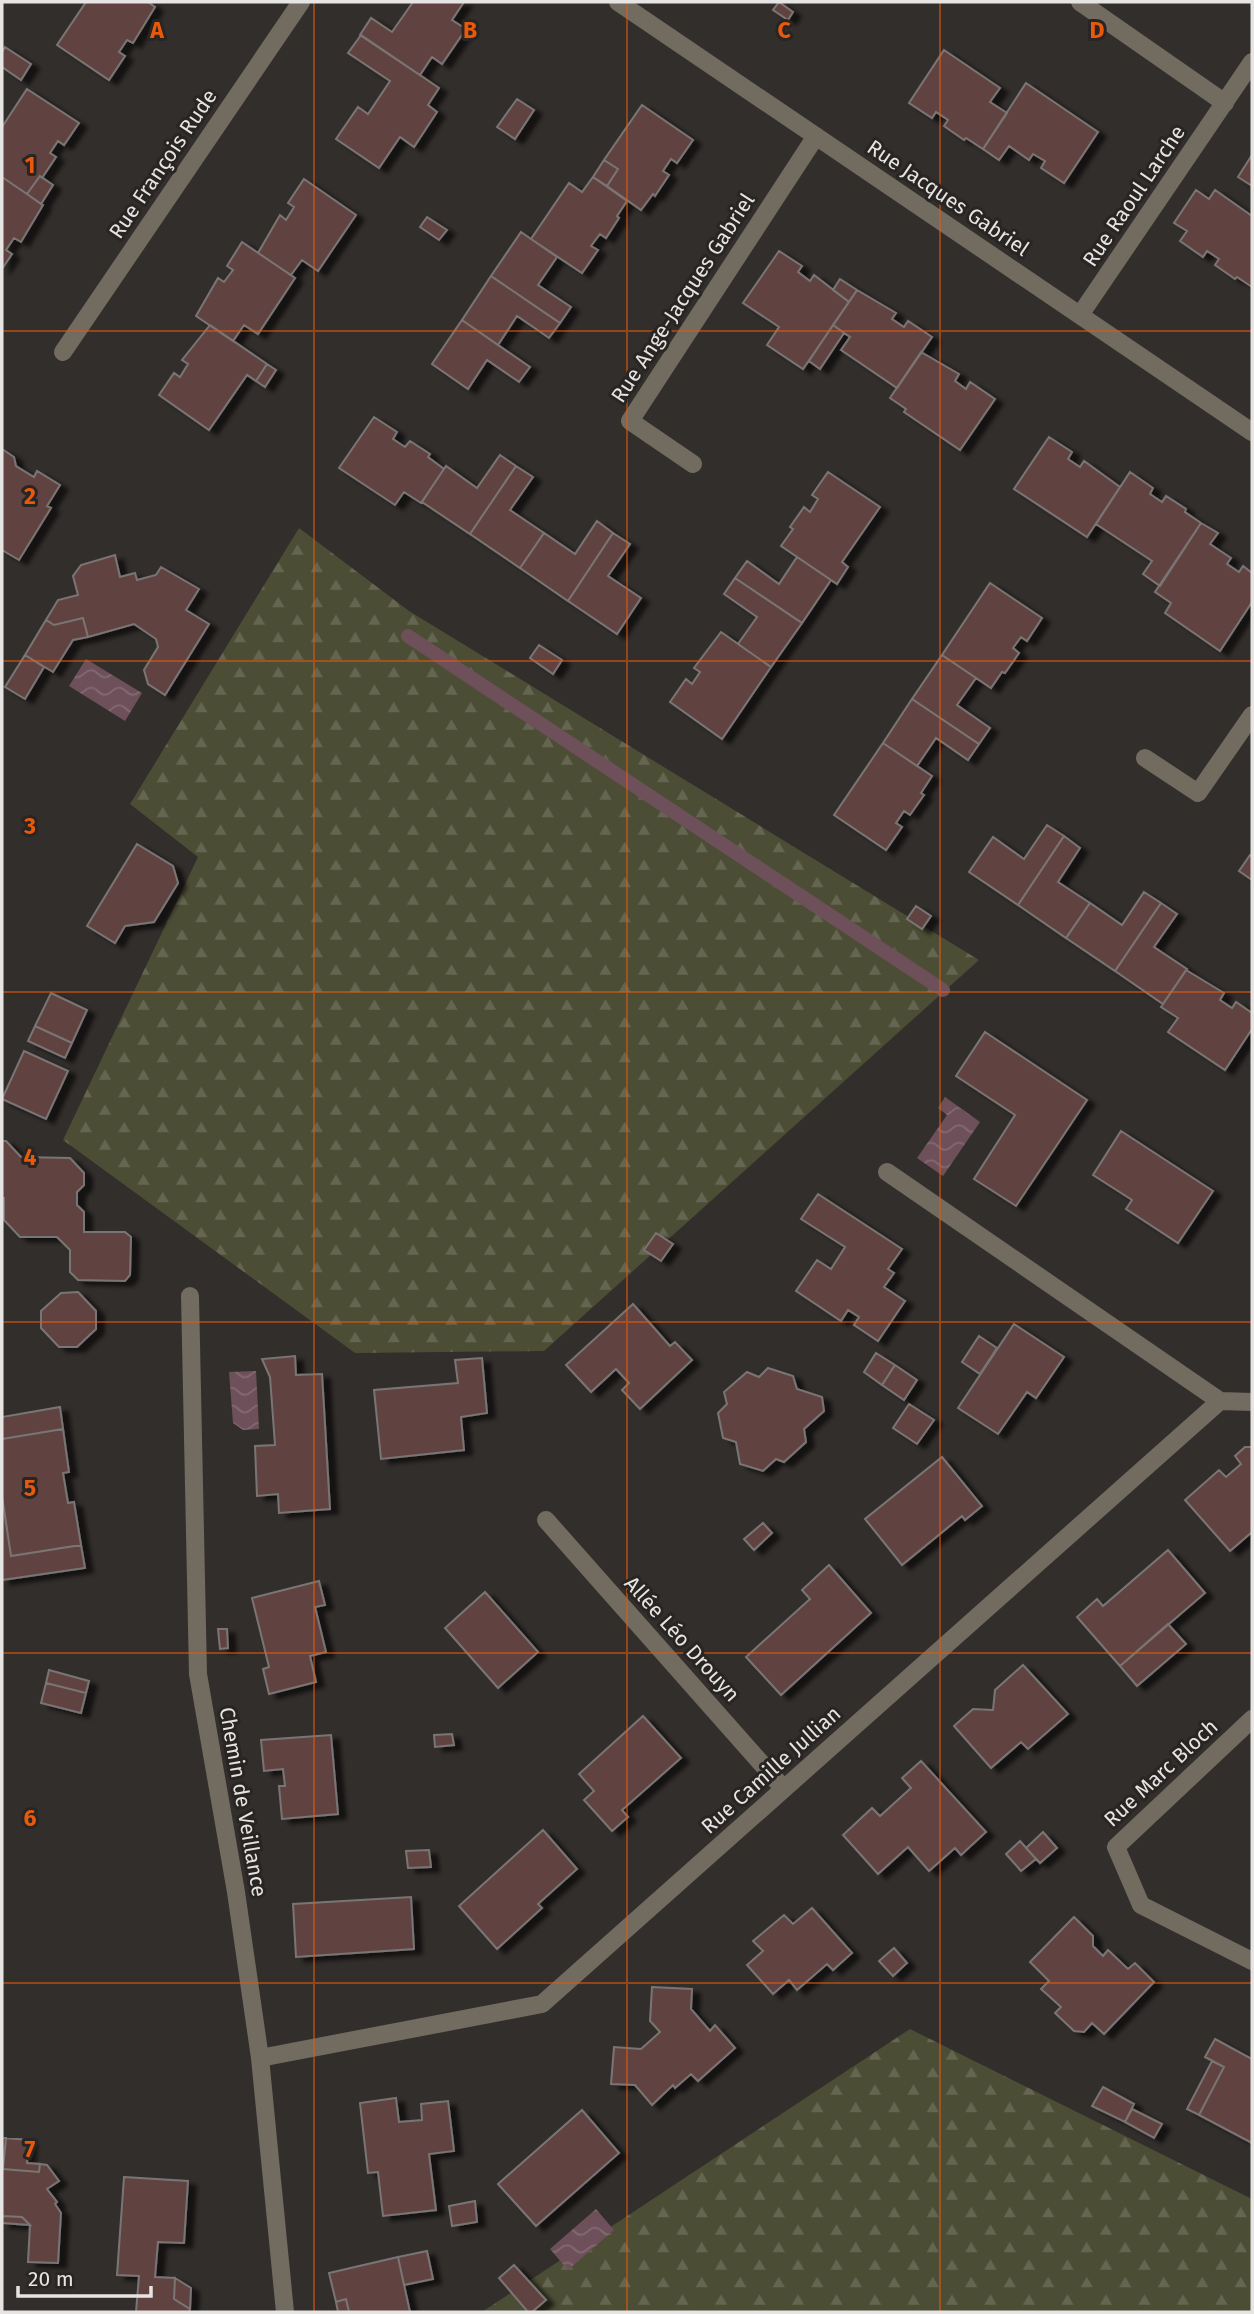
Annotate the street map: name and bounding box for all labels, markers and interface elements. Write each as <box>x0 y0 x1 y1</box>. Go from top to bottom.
text: A <box>149 16 164 44</box>
text: B <box>463 16 477 44</box>
text: C <box>777 16 791 44</box>
text: D <box>1090 16 1105 44</box>
street label: Rue François Rude <box>103 84 223 244</box>
street label: Rue Raoul Larche <box>1077 120 1191 272</box>
street label: Rue Jacques Gabriel <box>862 134 1034 262</box>
text: 1 <box>25 151 35 179</box>
street label: Rue Ange-Jacques Gabriel <box>606 188 760 408</box>
text: 2 <box>24 482 36 510</box>
text: 3 <box>23 812 36 840</box>
text: 4 <box>24 1143 37 1171</box>
text: 5 <box>24 1474 36 1502</box>
street label: Allée Léo Drouyn <box>619 1571 745 1707</box>
street label: Rue Camille Jullian <box>696 1701 846 1839</box>
street label: Chemin de Veillance <box>214 1705 272 1899</box>
street label: Rue Marc Bloch <box>1099 1714 1223 1832</box>
text: 6 <box>24 1804 37 1832</box>
text: 7 <box>25 2135 36 2163</box>
scale bar <box>18 2254 150 2298</box>
text: 20 m <box>28 2266 74 2292</box>

